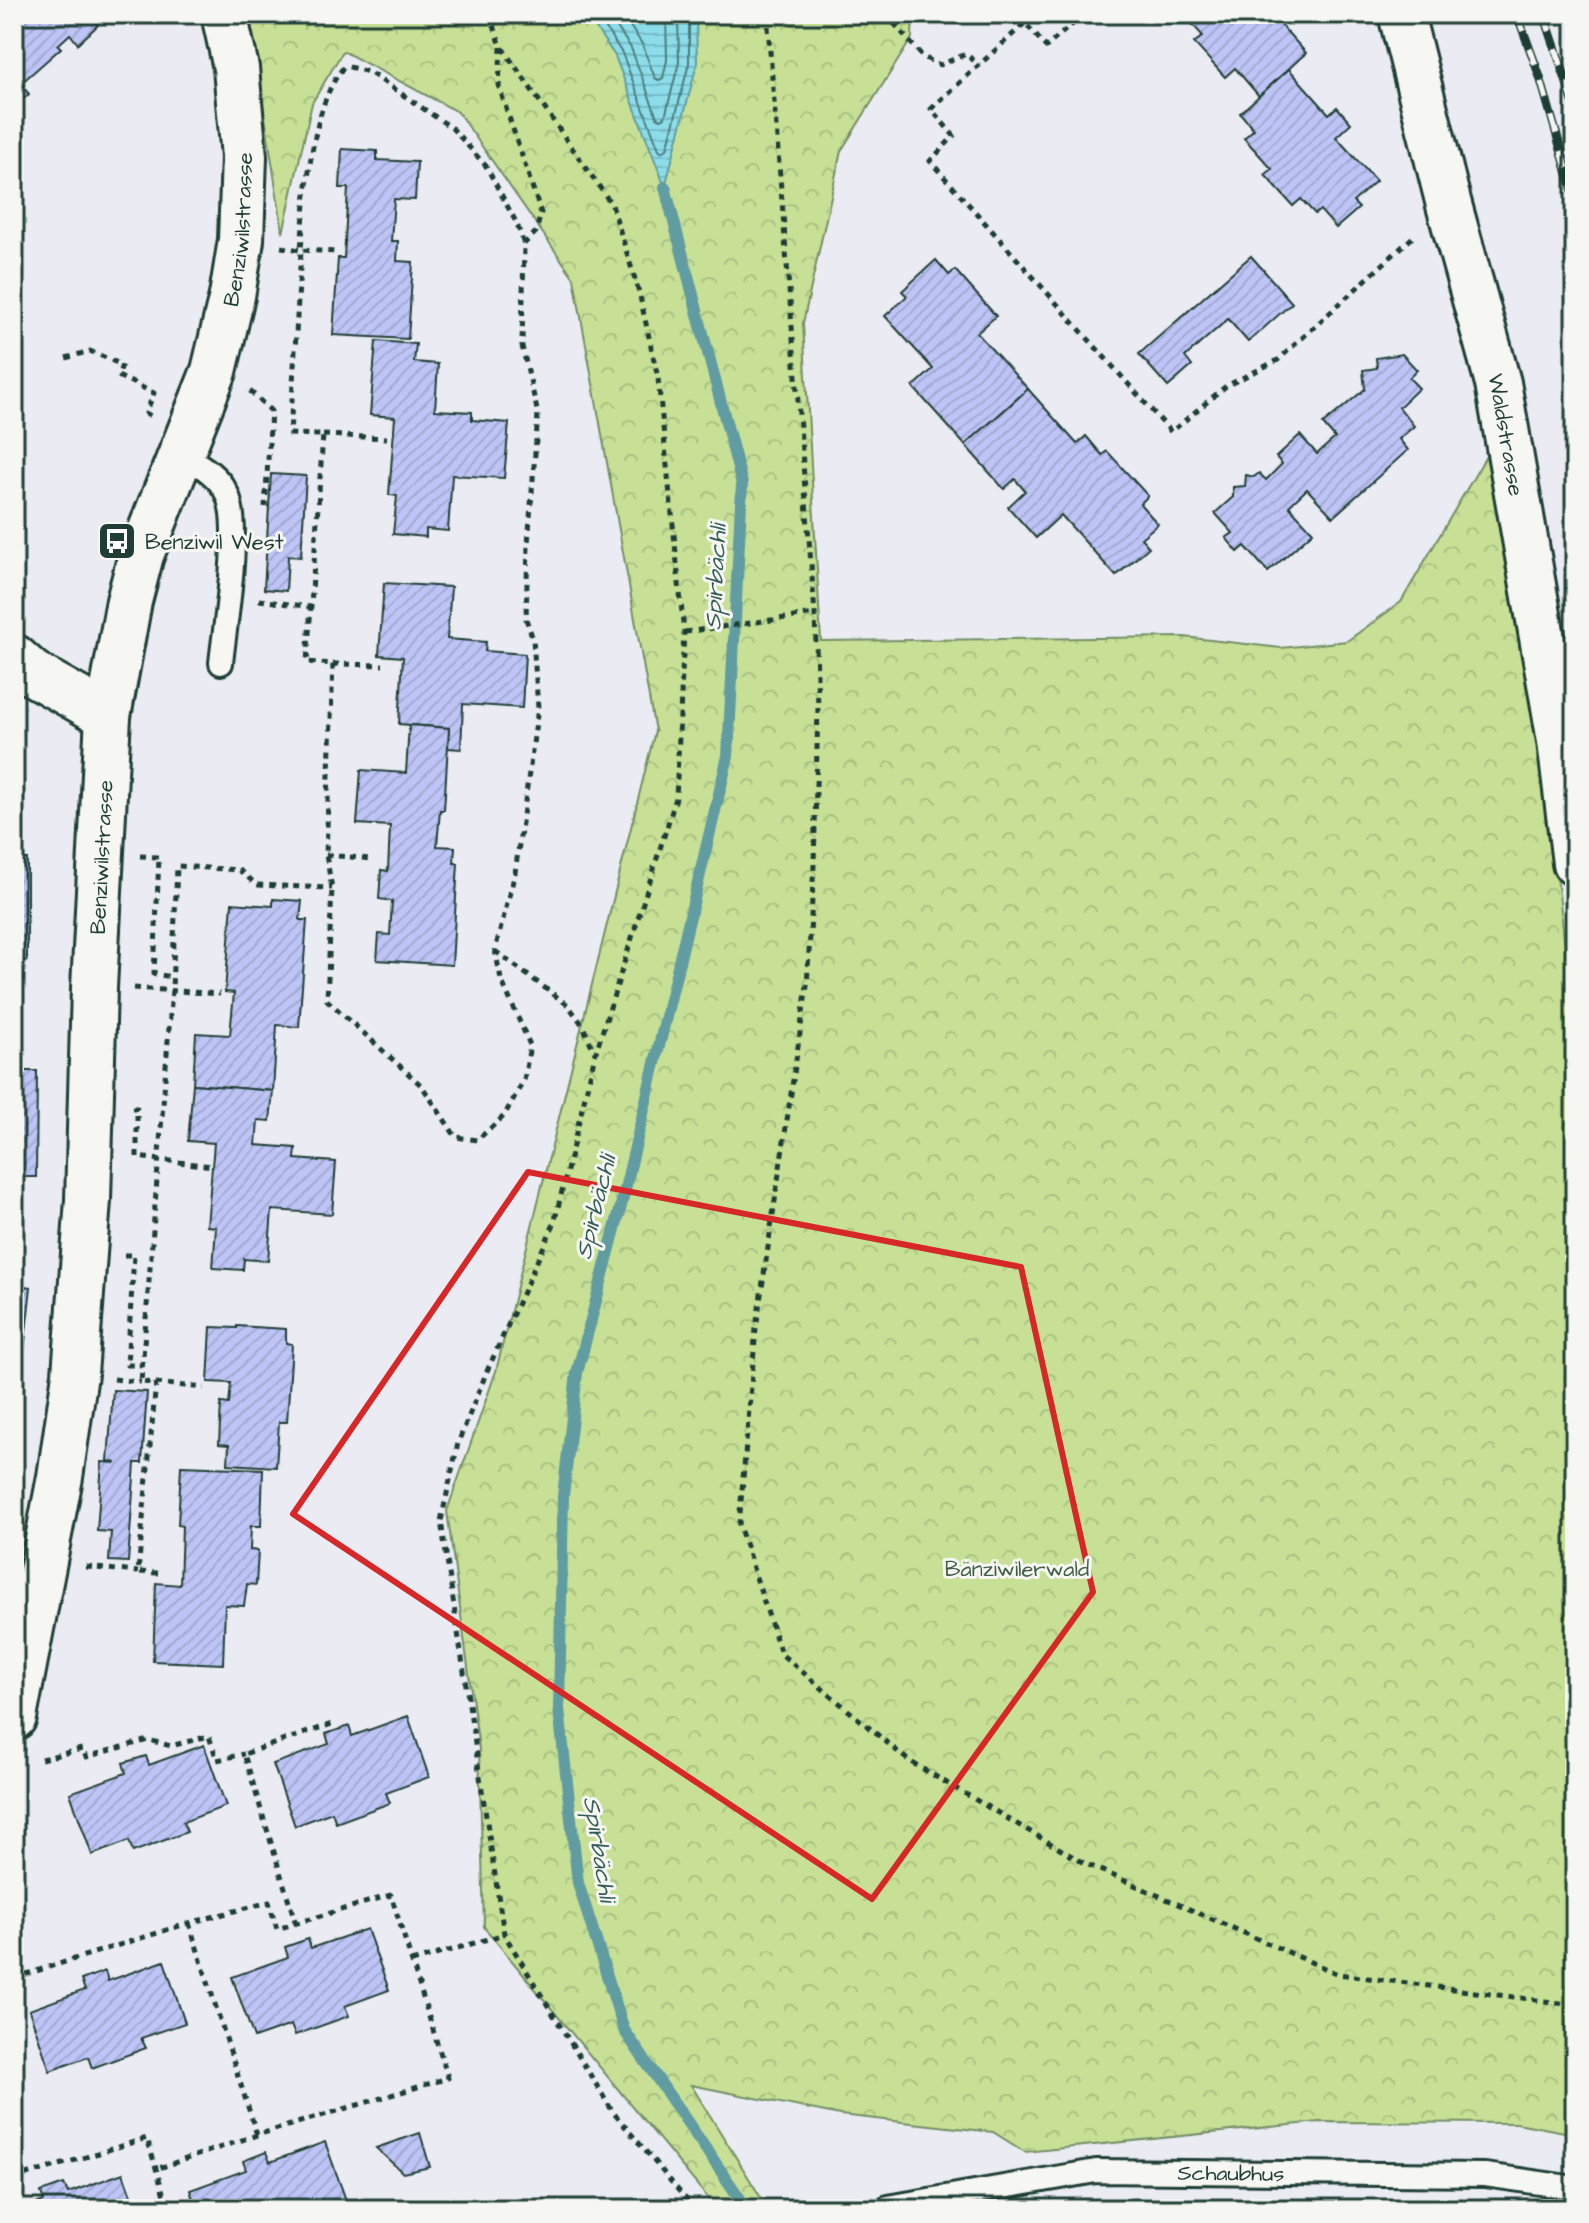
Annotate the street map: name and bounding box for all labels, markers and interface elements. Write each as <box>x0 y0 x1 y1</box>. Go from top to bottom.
street label: Benziwilstrasse <box>216 152 261 310</box>
street label: Waldstrasse <box>1480 371 1531 499</box>
bus stop icon: Benziwil West <box>96 520 138 562</box>
water label: Spirbächli <box>696 520 736 631</box>
place label: Benziwil West <box>145 527 284 558</box>
street label: Benziwilstrasse <box>83 779 122 935</box>
water label: Spirbächli <box>567 1149 626 1263</box>
park label: Bänziwilerwald <box>945 1554 1089 1585</box>
water label: Spirbächli <box>574 1794 625 1907</box>
street label: Schaubhus <box>1177 2158 1284 2190</box>

